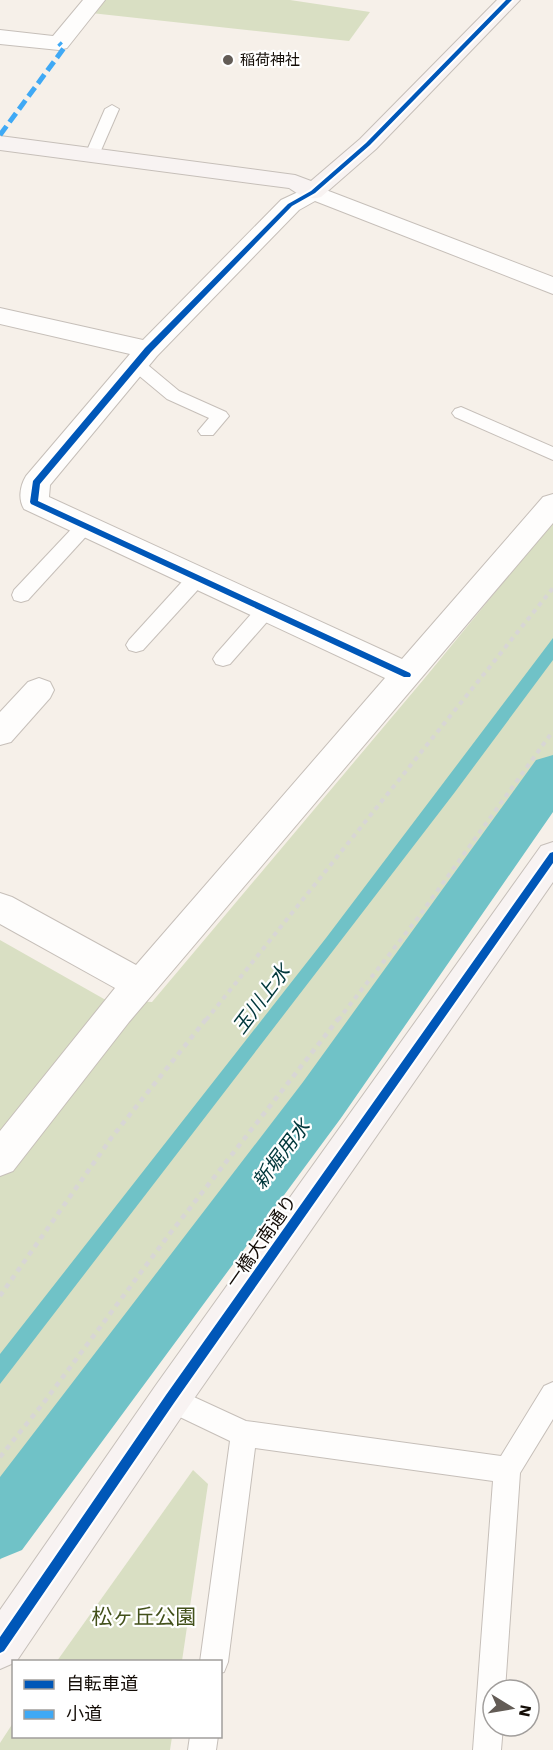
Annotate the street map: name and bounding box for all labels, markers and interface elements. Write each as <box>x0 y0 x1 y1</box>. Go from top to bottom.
place label: 稲荷神社 <box>240 51 300 69</box>
marker: 稲荷神社 <box>221 53 235 67</box>
water label: 玉川上水 <box>227 958 296 1038</box>
water label: 新堀用水 <box>247 1113 316 1193</box>
street label: 一橋大南通り <box>221 1191 301 1291</box>
park label: 松ヶ丘公園 <box>92 1604 197 1629</box>
legend <box>12 1660 222 1738</box>
text: 自転車道 <box>66 1673 138 1694</box>
north arrow <box>481 1678 541 1738</box>
text: 小道 <box>66 1703 102 1724</box>
text: N <box>515 1703 536 1718</box>

